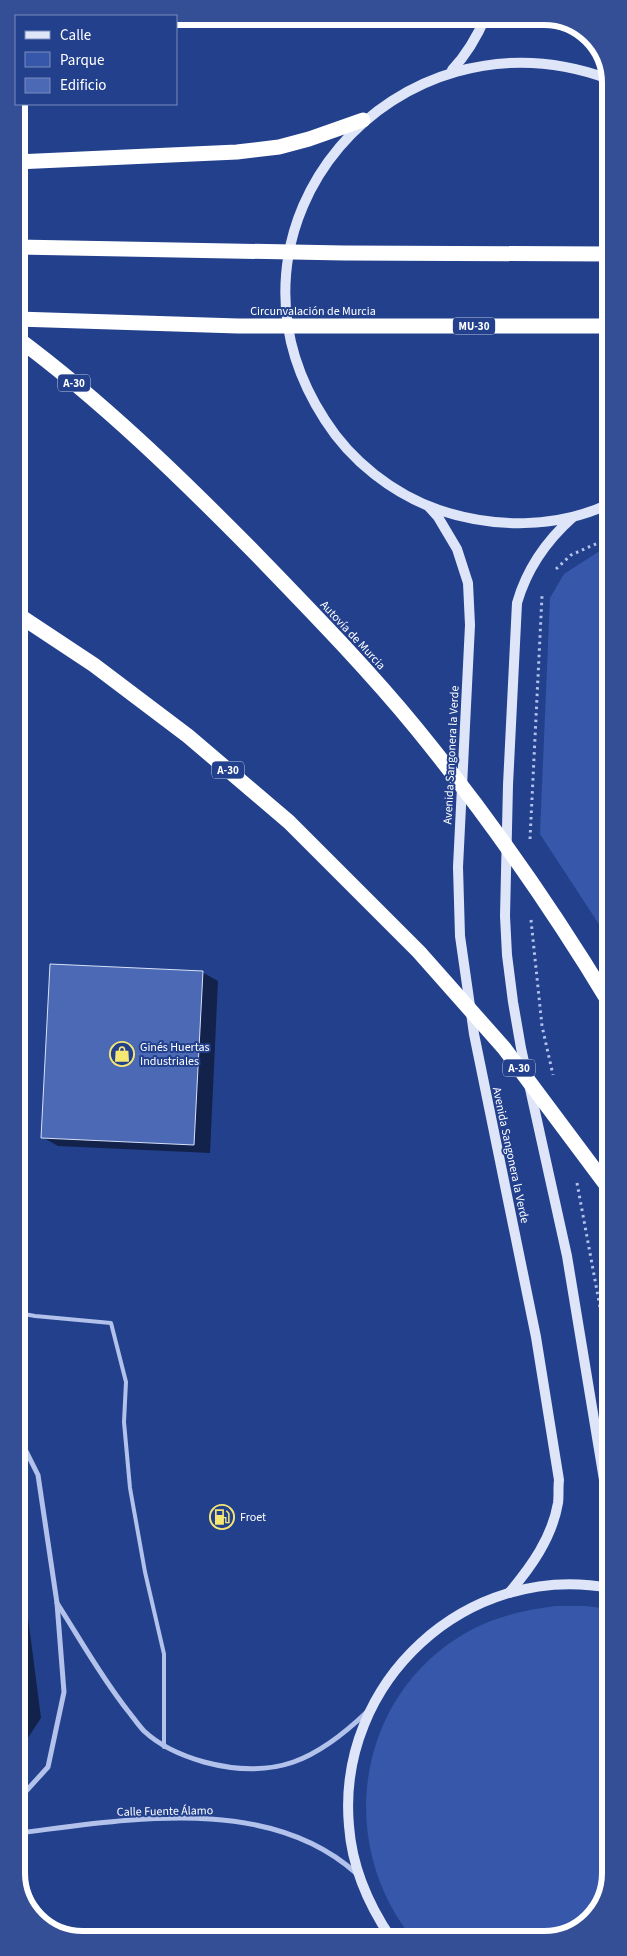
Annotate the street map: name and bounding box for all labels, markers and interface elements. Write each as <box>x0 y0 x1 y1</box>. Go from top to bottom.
legend <box>15 15 178 105</box>
text: Calle <box>60 25 91 46</box>
text: Parque <box>60 50 104 71</box>
text: Edificio <box>60 75 107 96</box>
street label: Circunvalación de Murcia <box>250 303 376 320</box>
road number: MU-30 <box>453 318 495 334</box>
road number: A-30 <box>58 374 90 392</box>
street label: Autovía de Murcia <box>316 597 389 674</box>
street label: Avenida Sangonera la Verde <box>439 685 464 825</box>
road number: A-30 <box>212 762 244 778</box>
place label: Ginés Huertas Industriales <box>140 1039 210 1070</box>
shop icon: Ginés Huertas Industriales <box>109 1041 135 1067</box>
road number: A-30 <box>503 1060 535 1076</box>
street label: Avenida Sangonera la Verde <box>488 1085 533 1225</box>
fuel station icon: Froet <box>209 1504 235 1530</box>
place label: Froet <box>240 1509 266 1526</box>
street label: Calle Fuente Álamo <box>117 1802 213 1821</box>

